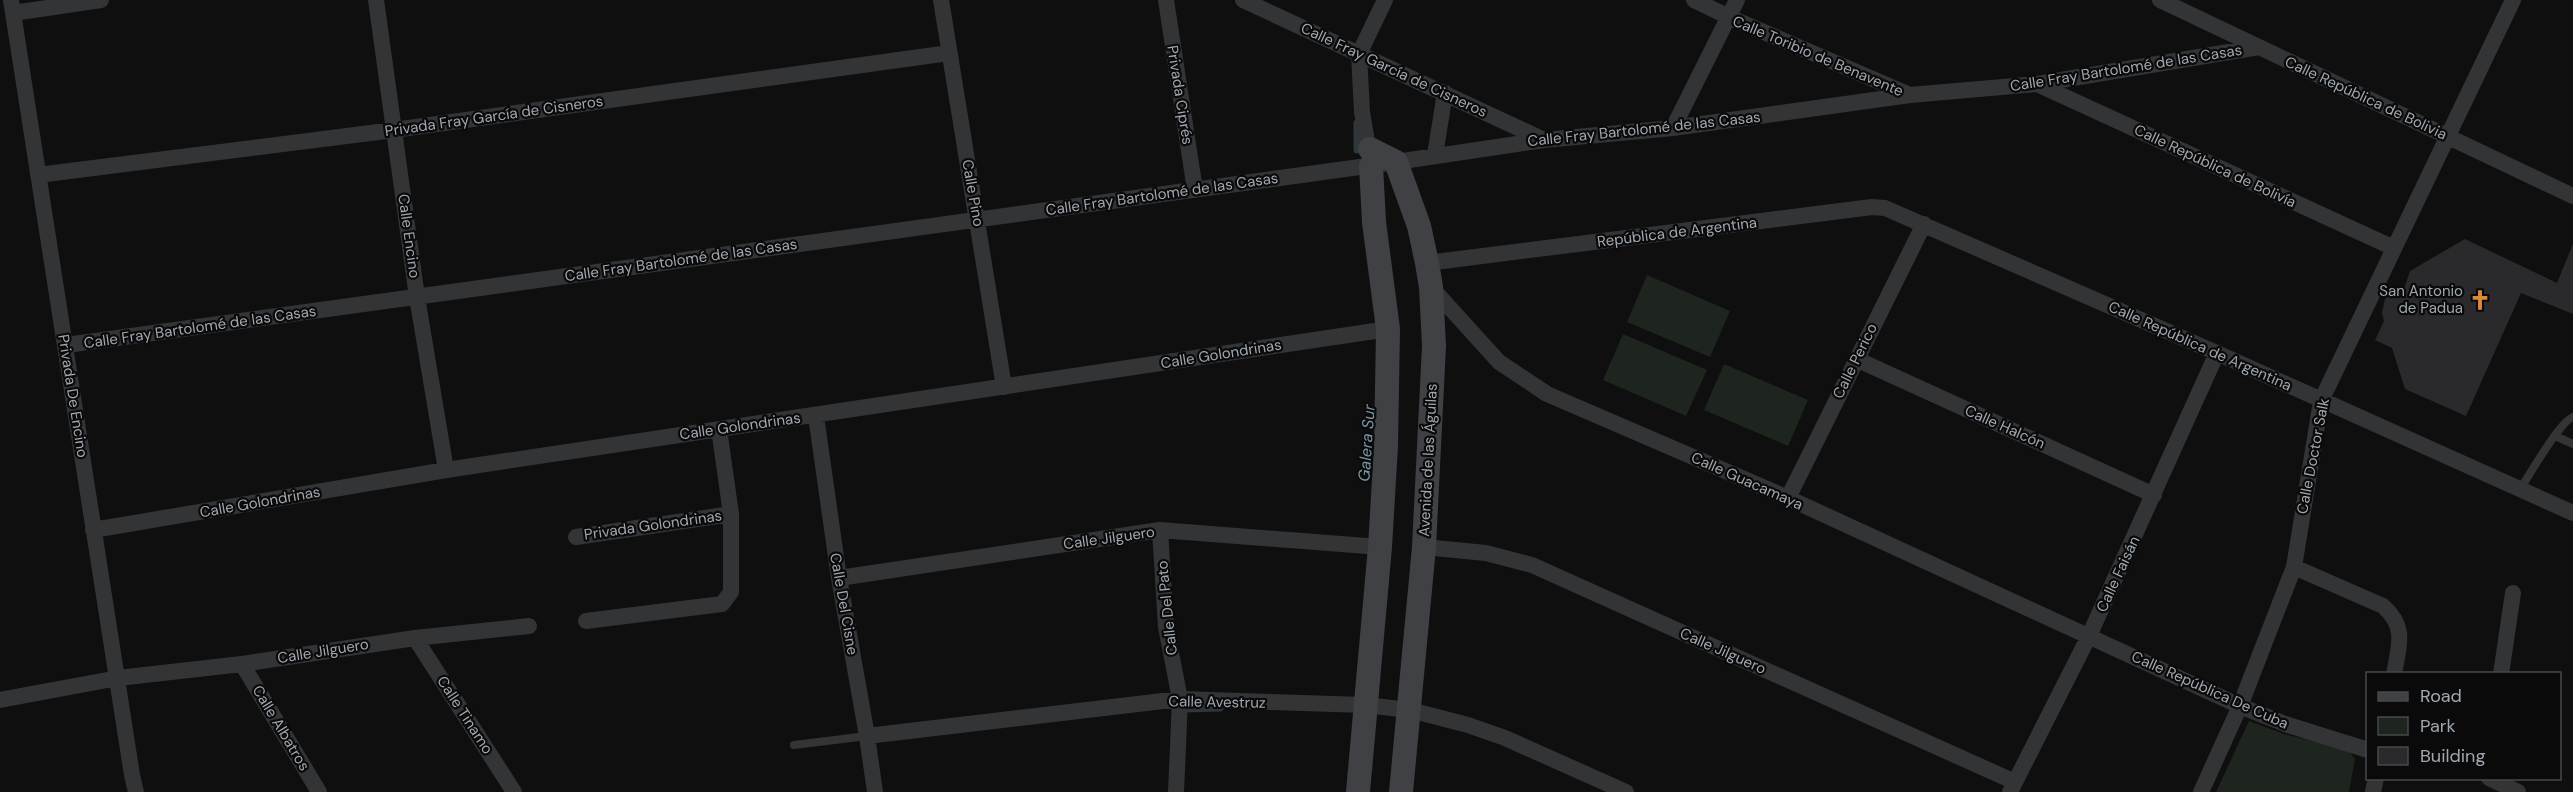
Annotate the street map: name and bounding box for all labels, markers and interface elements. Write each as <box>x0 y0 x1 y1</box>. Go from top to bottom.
street label: Calle Toribio de Benavente <box>1729 11 1907 101</box>
street label: Calle Fray García de Cisneros <box>1298 18 1490 122</box>
street label: Calle Fray Bartolomé de las Casas <box>2009 40 2243 96</box>
street label: Privada Ciprés <box>1162 44 1198 146</box>
street label: Calle República de Bolivia <box>2282 52 2450 144</box>
street label: Privada Fray García de Cisneros <box>383 91 605 141</box>
street label: Calle Fray Bartolomé de las Casas <box>1526 107 1762 151</box>
street label: Calle República de Bolivía <box>2131 120 2299 212</box>
street label: Calle Pino <box>957 158 989 228</box>
street label: Calle Fray Bartolomé de las Casas <box>1045 168 1279 220</box>
street label: Calle Encino <box>393 193 425 280</box>
street label: República de Argentina <box>1596 212 1758 252</box>
street label: Calle Fray Bartolomé de las Casas <box>564 234 798 286</box>
place label: San Antonio de Padua <box>2379 281 2463 318</box>
church icon: San Antonio de Padua <box>2468 288 2492 312</box>
street label: Calle República de Argentina <box>2105 296 2295 396</box>
street label: Calle Fray Bartolomé de las Casas <box>83 301 317 353</box>
street label: Calle Perico <box>1828 320 1882 402</box>
street label: Privada De Encino <box>53 333 93 459</box>
street label: Calle Golondrinas <box>1159 335 1283 373</box>
street label: Avenida de las Águilas <box>1414 383 1442 537</box>
street label: Calle Doctor Salk <box>2292 396 2334 516</box>
street label: Calle Halcón <box>1962 400 2048 454</box>
water label: Galera Sur <box>1353 403 1380 482</box>
street label: Calle Golondrinas <box>678 408 802 444</box>
street label: Calle Guacamaya <box>1688 447 1806 515</box>
street label: Calle Golondrinas <box>198 482 322 522</box>
street label: Privada Golondrinas <box>583 505 723 545</box>
street label: Calle Jilguero <box>1062 522 1156 554</box>
street label: Calle Faisán <box>2092 533 2144 615</box>
street label: Calle Del Cisne <box>825 551 863 657</box>
street label: Calle Del Pato <box>1152 560 1182 656</box>
street label: Calle Jilguero <box>1677 623 1769 679</box>
street label: Calle Jilguero <box>276 634 370 668</box>
street label: Calle República De Cuba <box>2128 646 2292 734</box>
street label: Calle Tinamo <box>432 672 498 758</box>
legend <box>2366 672 2561 780</box>
street label: Calle Albatros <box>248 682 314 774</box>
text: Road <box>2420 684 2462 708</box>
street label: Calle Avestruz <box>1168 691 1266 713</box>
text: Park <box>2420 714 2456 738</box>
text: Building <box>2420 744 2485 768</box>

